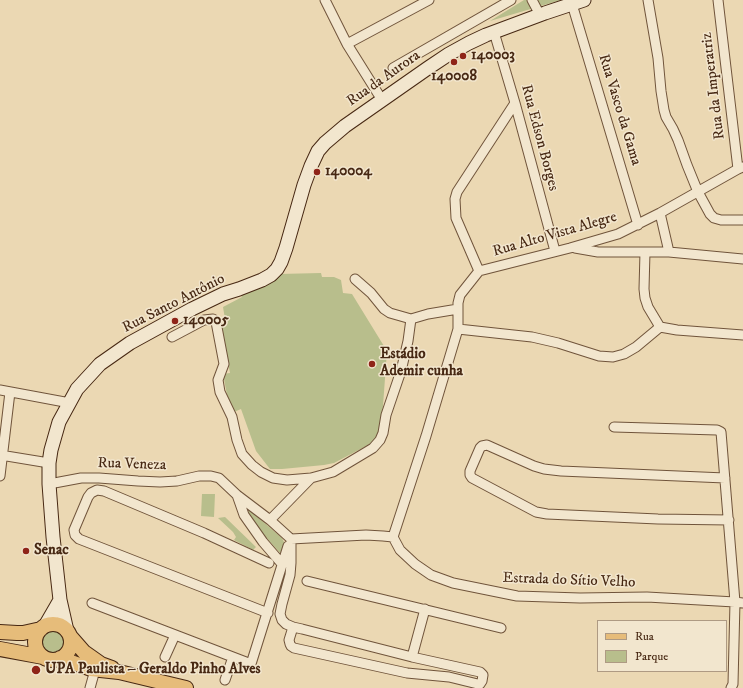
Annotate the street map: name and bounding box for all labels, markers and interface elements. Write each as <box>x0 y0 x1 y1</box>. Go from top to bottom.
street label: Rua da Imperatriz <box>698 31 730 141</box>
street label: Rua da Aurora <box>344 47 424 111</box>
place label: 140003 <box>471 47 515 65</box>
marker: 140003 <box>458 51 468 61</box>
street label: Rua Vasco da Gama <box>594 52 644 168</box>
marker: 140008 <box>449 57 459 67</box>
place label: 140008 <box>431 68 477 86</box>
street label: Rua Edson Borges <box>516 83 562 193</box>
place label: 140004 <box>325 163 372 181</box>
marker: 140004 <box>312 167 322 177</box>
street label: Rua Alto Vista Alegre <box>491 209 619 261</box>
street label: Rua Santo Antônio <box>120 270 228 338</box>
place label: 140005 <box>183 312 229 330</box>
marker: 140005 <box>170 316 180 326</box>
place label: Estádio Ademir cunha <box>380 346 463 381</box>
marker: Estádio Ademir cunha <box>367 359 377 369</box>
street label: Rua Veneza <box>97 455 167 475</box>
place label: Senac <box>34 542 69 560</box>
marker: Senac <box>21 546 31 556</box>
street label: Estrada do Sítio Velho <box>502 570 636 592</box>
legend <box>597 620 727 672</box>
text: Rua <box>635 629 654 644</box>
text: Parque <box>635 649 668 664</box>
place label: UPA Paulista – Geraldo Pinho Alves <box>45 661 261 679</box>
marker: UPA Paulista – Geraldo Pinho Alves <box>30 664 42 676</box>

